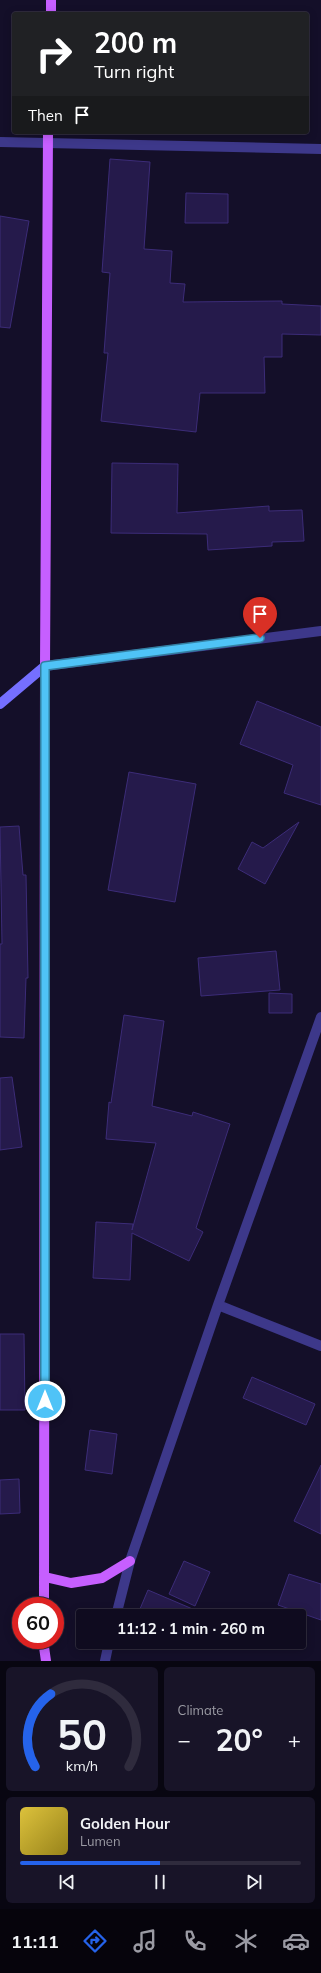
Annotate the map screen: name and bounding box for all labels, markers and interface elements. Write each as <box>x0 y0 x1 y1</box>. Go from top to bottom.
text: 200 m <box>94 25 177 60</box>
icon: right <box>28 28 80 80</box>
text: Turn right <box>94 60 174 83</box>
icon: arrive <box>71 104 93 126</box>
text: Then <box>28 106 63 125</box>
pin <box>243 597 277 638</box>
icon: arrive <box>249 603 271 625</box>
position arrow <box>24 1380 66 1422</box>
speed limit sign: 60 <box>12 1597 64 1649</box>
text: 11:12 · 1 min · 260 m <box>117 1619 265 1638</box>
text: Climate <box>178 1702 223 1718</box>
text: 50 <box>57 1708 107 1760</box>
text: 20° <box>216 1721 263 1759</box>
text: − <box>178 1726 191 1754</box>
text: + <box>288 1726 301 1754</box>
text: km/h <box>66 1757 98 1775</box>
text: Golden Hour <box>80 1814 170 1833</box>
text: Lumen <box>80 1833 121 1849</box>
icon: previous <box>56 1871 78 1893</box>
icon: pause <box>149 1871 171 1893</box>
icon: next <box>243 1871 265 1893</box>
icon: directions <box>81 1927 109 1955</box>
icon: music <box>131 1927 159 1955</box>
icon: phone <box>181 1927 209 1955</box>
icon: climate <box>232 1927 260 1955</box>
icon: car <box>282 1927 310 1955</box>
text: 11:11 <box>11 1930 59 1953</box>

